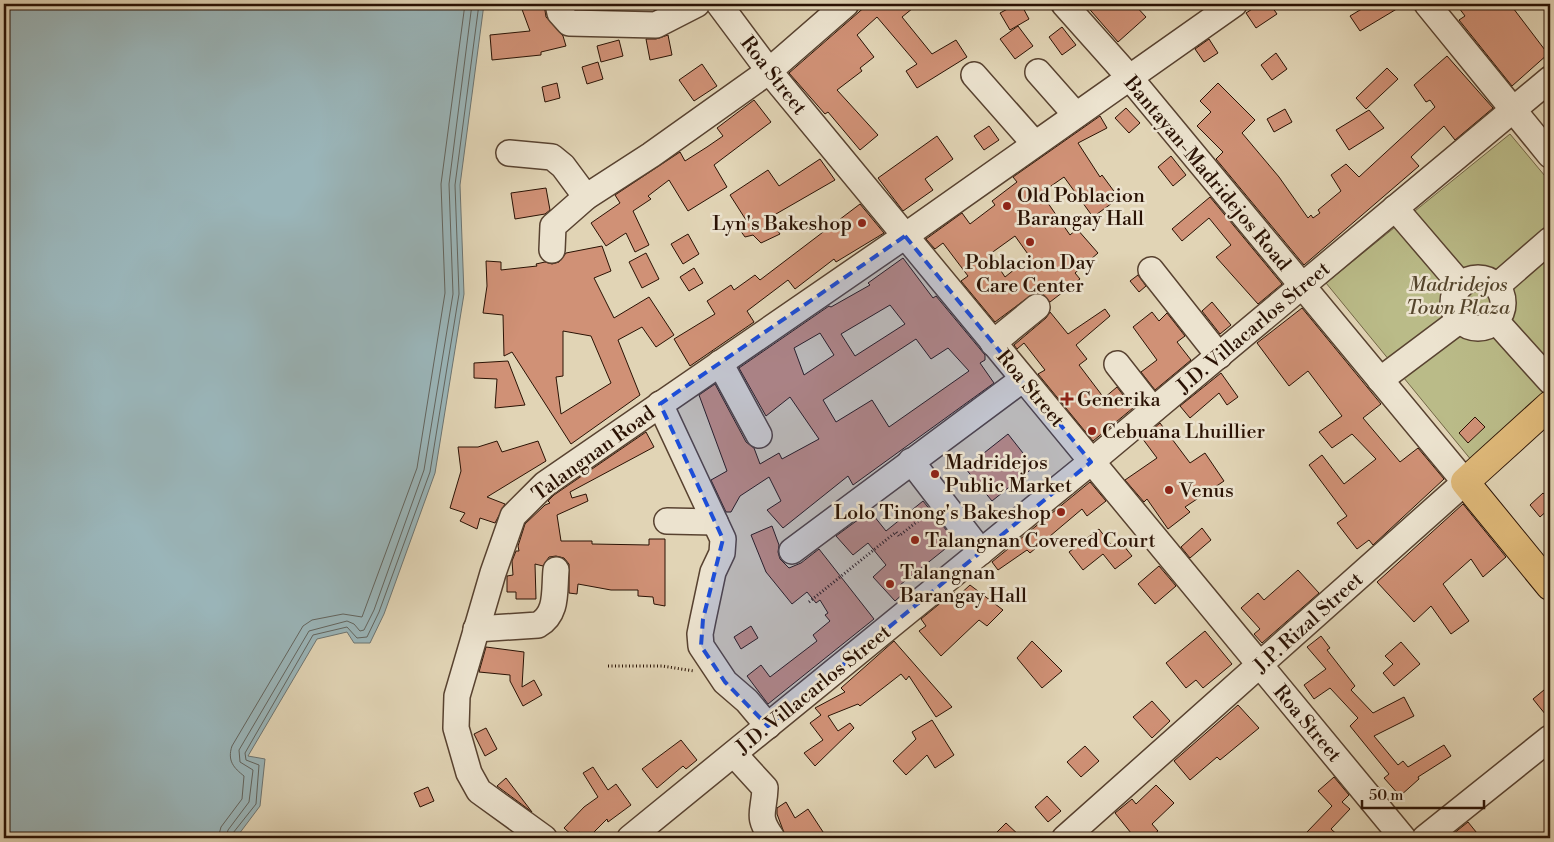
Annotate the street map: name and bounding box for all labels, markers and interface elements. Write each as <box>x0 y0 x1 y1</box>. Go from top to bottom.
street label: Roa Street <box>734 31 811 120</box>
street label: Bantayan-Madridejos Road <box>1117 71 1296 277</box>
place label: Old Poblacion Barangay Hall <box>1016 184 1145 232</box>
marker: Old Poblacion Barangay Hall <box>1001 200 1013 212</box>
place label: Lyn's Bakeshop <box>712 212 852 237</box>
marker: Lyn's Bakeshop <box>856 217 868 229</box>
marker: Poblacion Day Care Center <box>1024 236 1036 248</box>
place label: Poblacion Day Care Center <box>965 251 1095 299</box>
street label: J.D. Villacarlos Street <box>1172 257 1336 400</box>
park label: Madridejos Town Plaza <box>1406 273 1511 321</box>
street label: Roa Street <box>990 345 1069 433</box>
place label: Generika <box>1077 388 1162 413</box>
marker: Generika <box>1061 393 1073 405</box>
street label: Talangnan Road <box>528 401 661 507</box>
place label: Cebuana Lhuillier <box>1102 420 1266 445</box>
marker: Cebuana Lhuillier <box>1086 425 1098 437</box>
place label: Madridejos Public Market <box>945 451 1072 499</box>
marker: Madridejos Public Market <box>929 468 941 480</box>
place label: Venus <box>1178 479 1234 504</box>
marker: Venus <box>1163 484 1175 496</box>
place label: Lolo Tinong's Bakeshop <box>834 501 1051 526</box>
marker: Lolo Tinong's Bakeshop <box>1055 506 1067 518</box>
place label: Talangnan Covered Court <box>925 529 1155 554</box>
marker: Talangnan Covered Court <box>909 534 921 546</box>
place label: Talangnan Barangay Hall <box>899 561 1027 609</box>
street label: J.P. Rizal Street <box>1249 568 1369 679</box>
marker: Talangnan Barangay Hall <box>884 578 896 590</box>
street label: J.D. Villacarlos Street <box>731 620 896 761</box>
street label: Roa Street <box>1267 680 1346 768</box>
scale bar <box>1362 777 1484 809</box>
text: 50 m <box>1369 786 1403 805</box>

